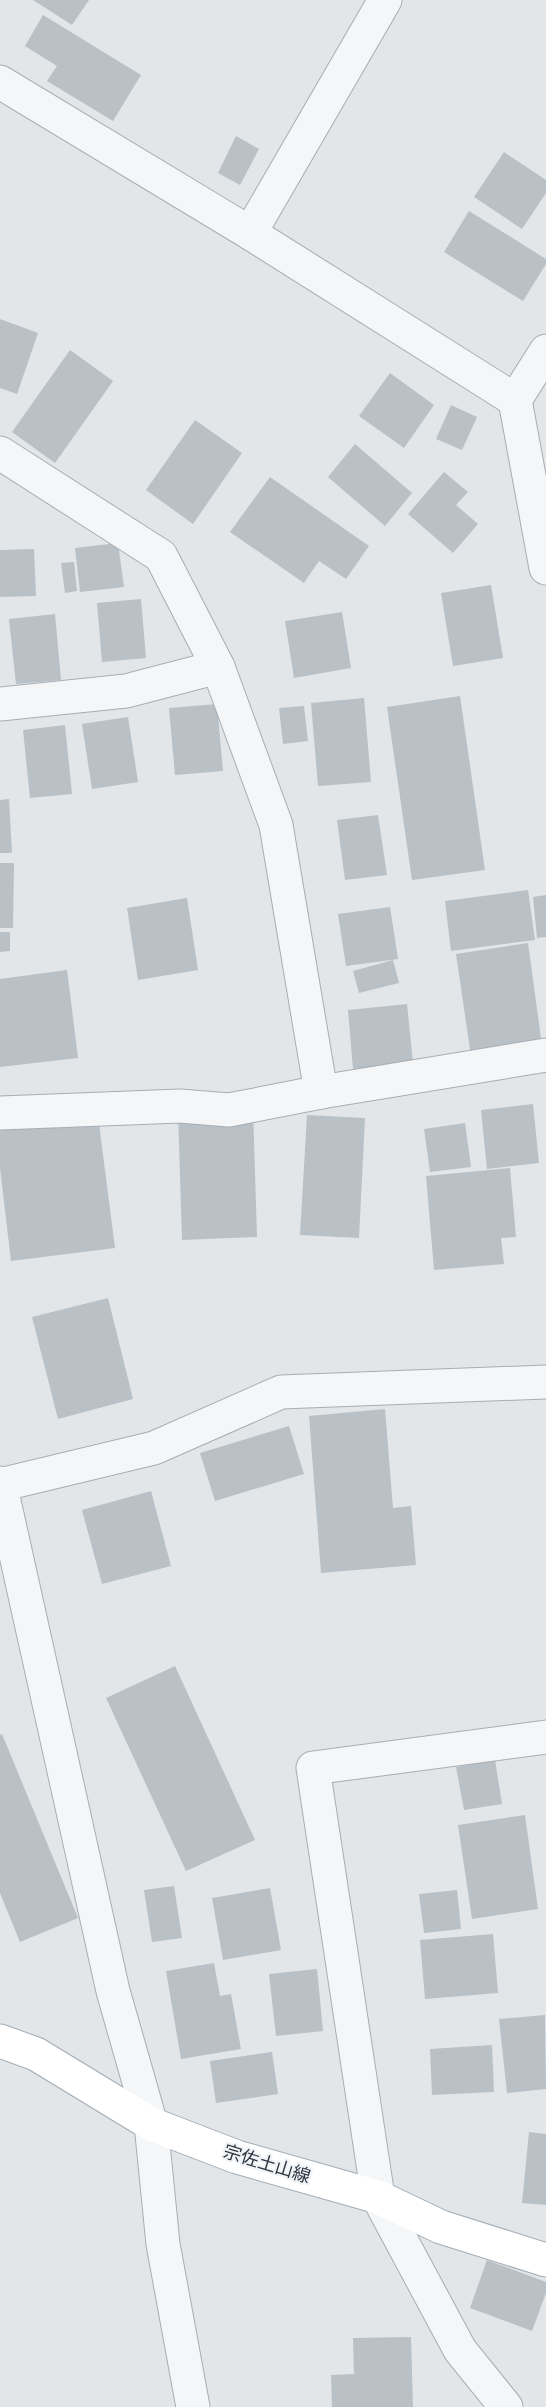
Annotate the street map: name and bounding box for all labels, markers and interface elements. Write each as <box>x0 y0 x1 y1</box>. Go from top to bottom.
street label: 宗佐土山線 <box>220 2141 313 2190</box>

